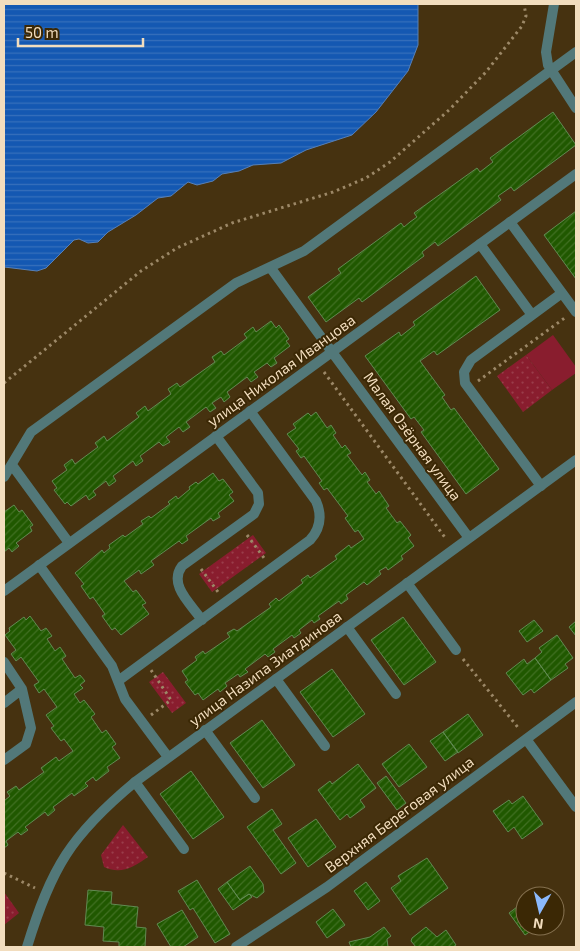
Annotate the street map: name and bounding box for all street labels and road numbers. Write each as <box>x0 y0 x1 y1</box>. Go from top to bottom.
street label: улица Николая Иванцова <box>204 310 359 431</box>
street label: Малая Озёрная улица <box>360 368 466 504</box>
street label: улица Назипа Зиатдинова <box>185 607 345 730</box>
street label: Верхняя Береговая улица <box>321 752 478 877</box>

